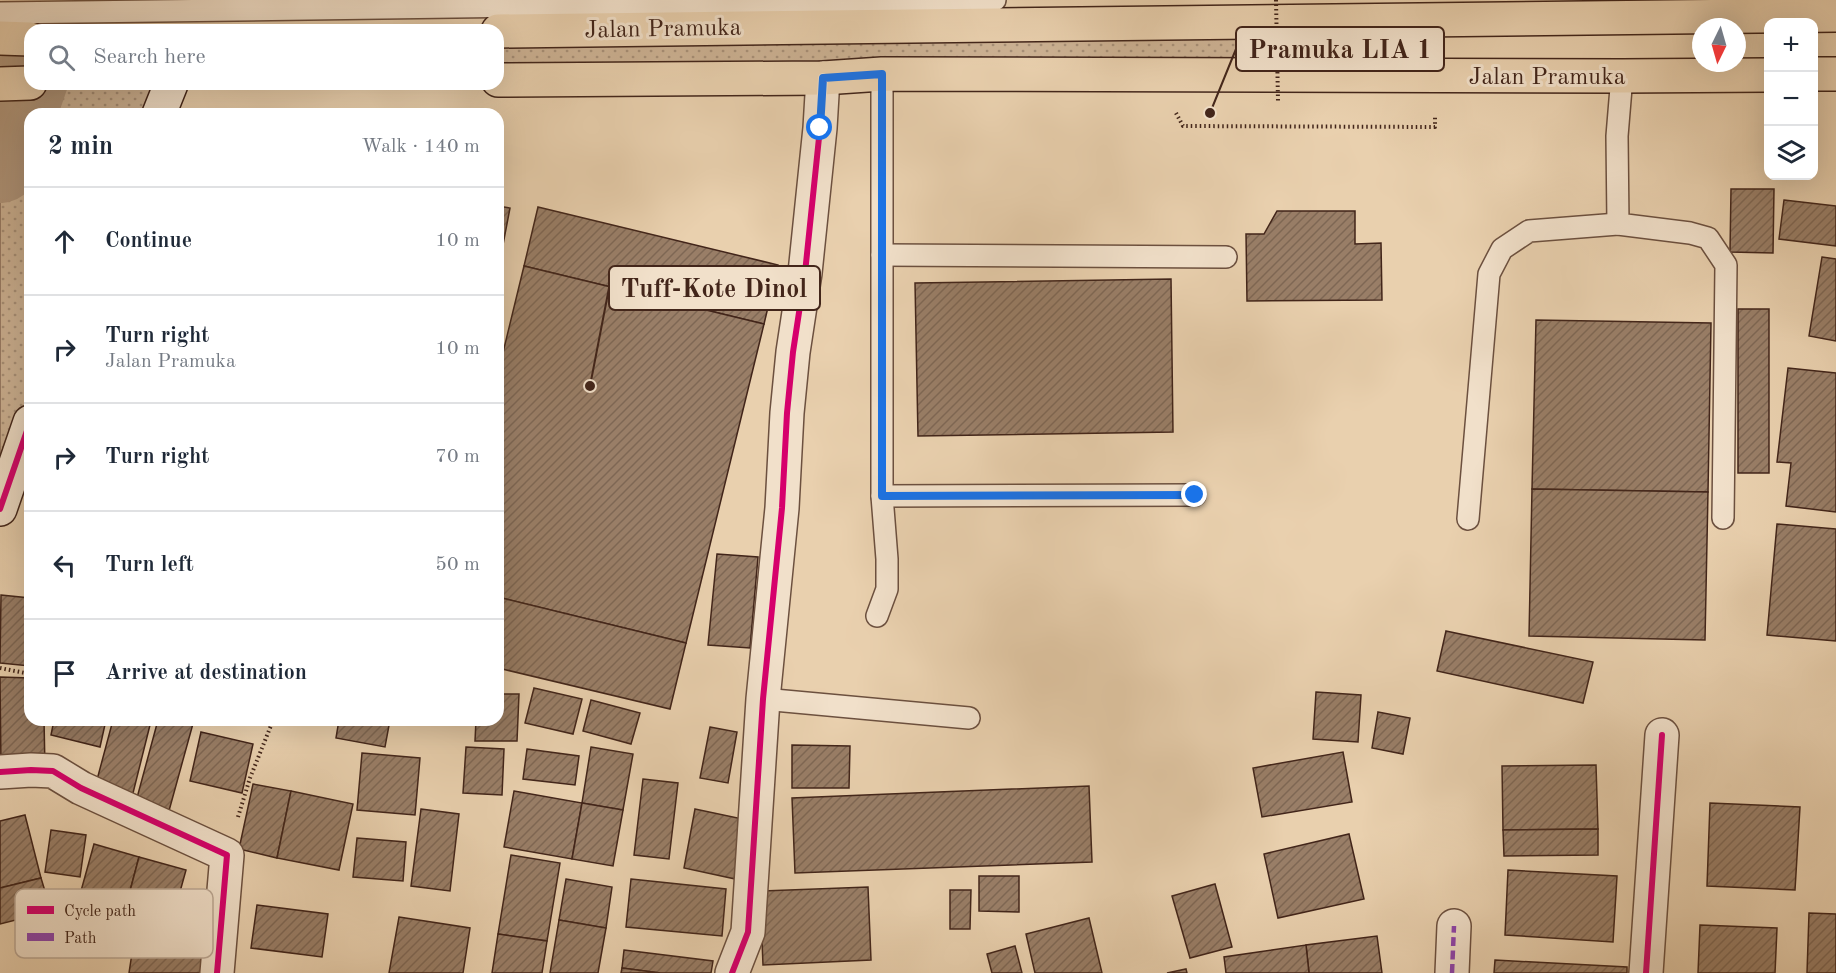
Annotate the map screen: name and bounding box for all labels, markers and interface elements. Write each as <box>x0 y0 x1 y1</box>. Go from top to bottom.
street label: Jalan Pramuka <box>584 17 742 43</box>
north arrow <box>1692 18 1746 72</box>
map controls <box>1764 18 1818 180</box>
button: + <box>1764 18 1818 72</box>
search box <box>24 24 504 90</box>
callout: Pramuka LIA 1 <box>1236 27 1444 71</box>
text: Pramuka LIA 1 <box>1248 38 1432 64</box>
icon: search <box>45 41 78 74</box>
text: Search here <box>93 46 206 68</box>
street label: Jalan Pramuka <box>1468 66 1626 90</box>
button: − <box>1764 72 1818 126</box>
route start <box>806 114 832 140</box>
button: layers <box>1764 126 1818 180</box>
text: 2 min <box>48 134 113 160</box>
text: Walk · 140 m <box>361 137 480 157</box>
icon: ahead <box>48 225 81 258</box>
text: Continue <box>105 230 192 252</box>
text: 10 m <box>435 231 480 251</box>
callout: Tuff-Kote Dinol <box>609 266 820 310</box>
text: Tuff-Kote Dinol <box>621 277 807 303</box>
text: Turn right <box>105 325 209 347</box>
icon: right <box>48 333 81 366</box>
text: 10 m <box>435 339 480 359</box>
text: Jalan Pramuka <box>105 352 236 372</box>
icon: right <box>48 441 81 474</box>
text: Turn right <box>105 446 209 468</box>
text: 70 m <box>435 447 480 467</box>
route end <box>1181 481 1207 507</box>
icon: left <box>48 549 81 582</box>
text: Turn left <box>105 554 194 576</box>
text: 50 m <box>435 555 480 575</box>
icon: arrive <box>48 657 81 690</box>
text: Arrive at destination <box>105 662 307 684</box>
legend <box>15 889 213 958</box>
text: Cycle path <box>64 904 136 920</box>
text: Path <box>64 931 97 947</box>

